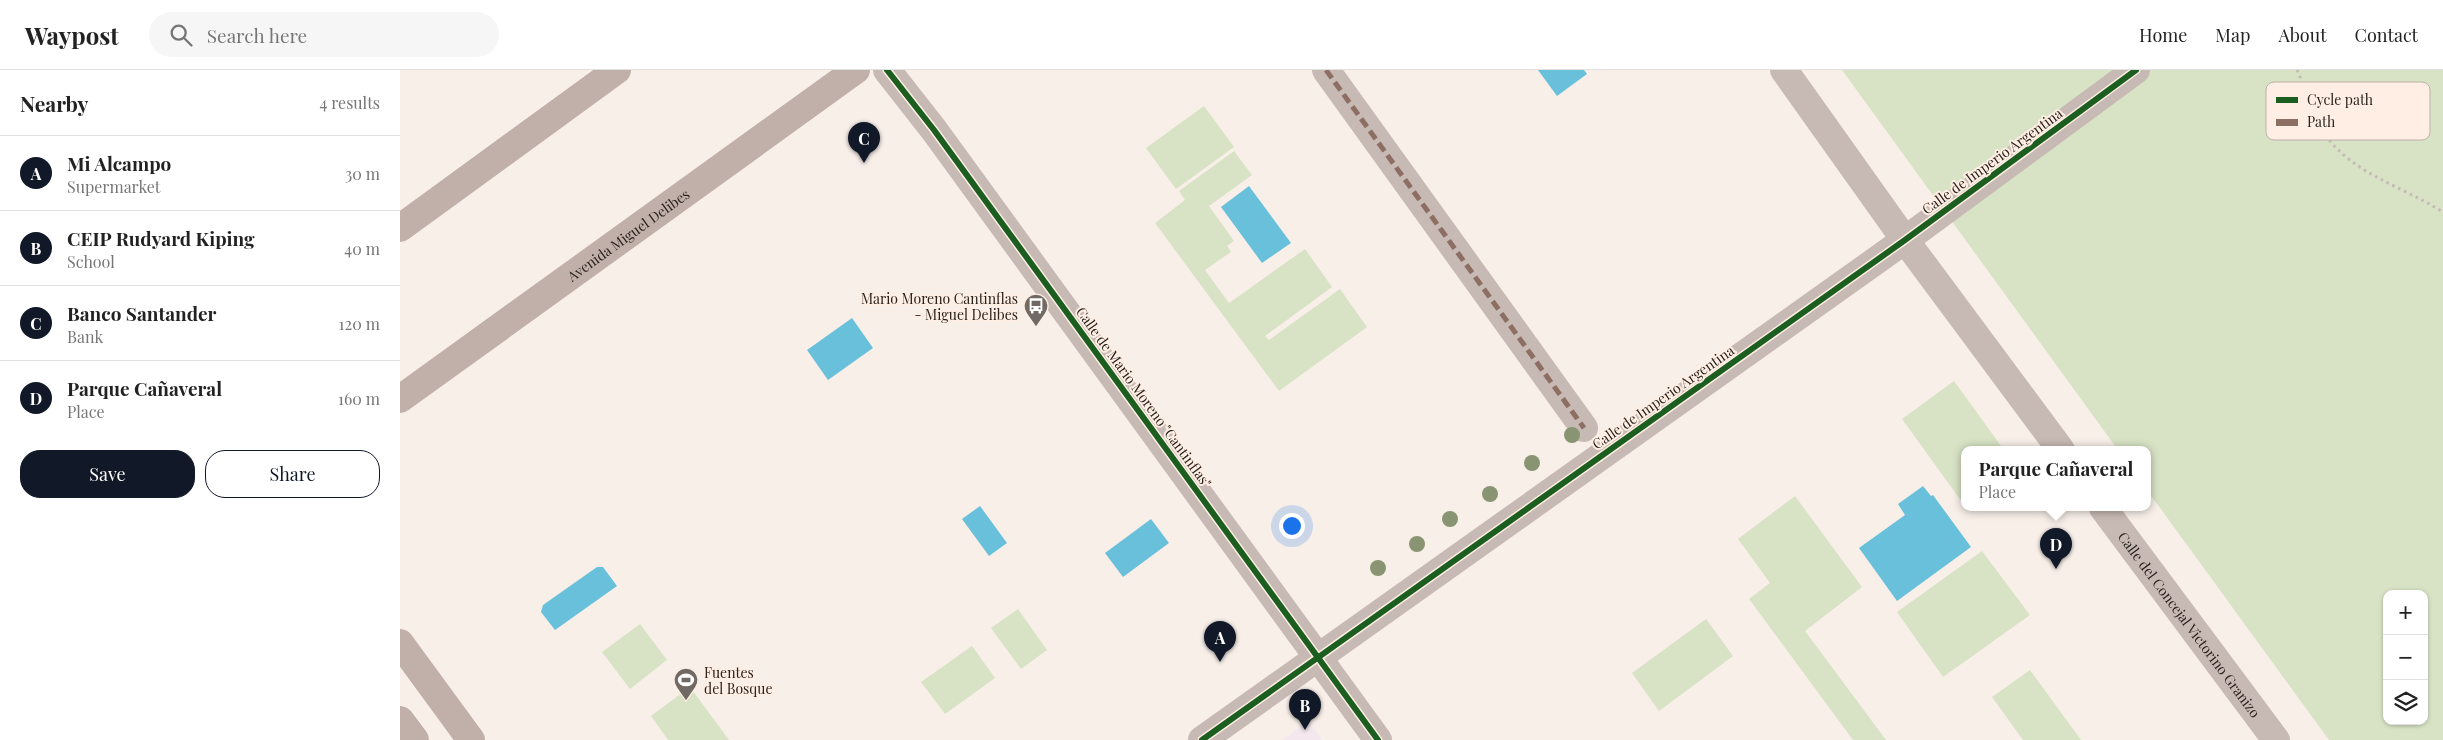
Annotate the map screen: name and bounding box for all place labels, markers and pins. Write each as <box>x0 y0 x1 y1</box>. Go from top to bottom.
pin: C <box>848 122 880 163</box>
place label: Mario Moreno Cantinflas - Miguel Delibes <box>861 289 1018 324</box>
bus stop icon: Mario Moreno Cantinflas - Miguel Delibes <box>1023 293 1049 327</box>
pin: D <box>2040 528 2072 569</box>
pin: A <box>1204 621 1236 662</box>
place label: Fuentes del Bosque <box>704 663 772 698</box>
sports icon: Fuentes del Bosque <box>673 667 699 701</box>
pin: B <box>1289 689 1321 730</box>

